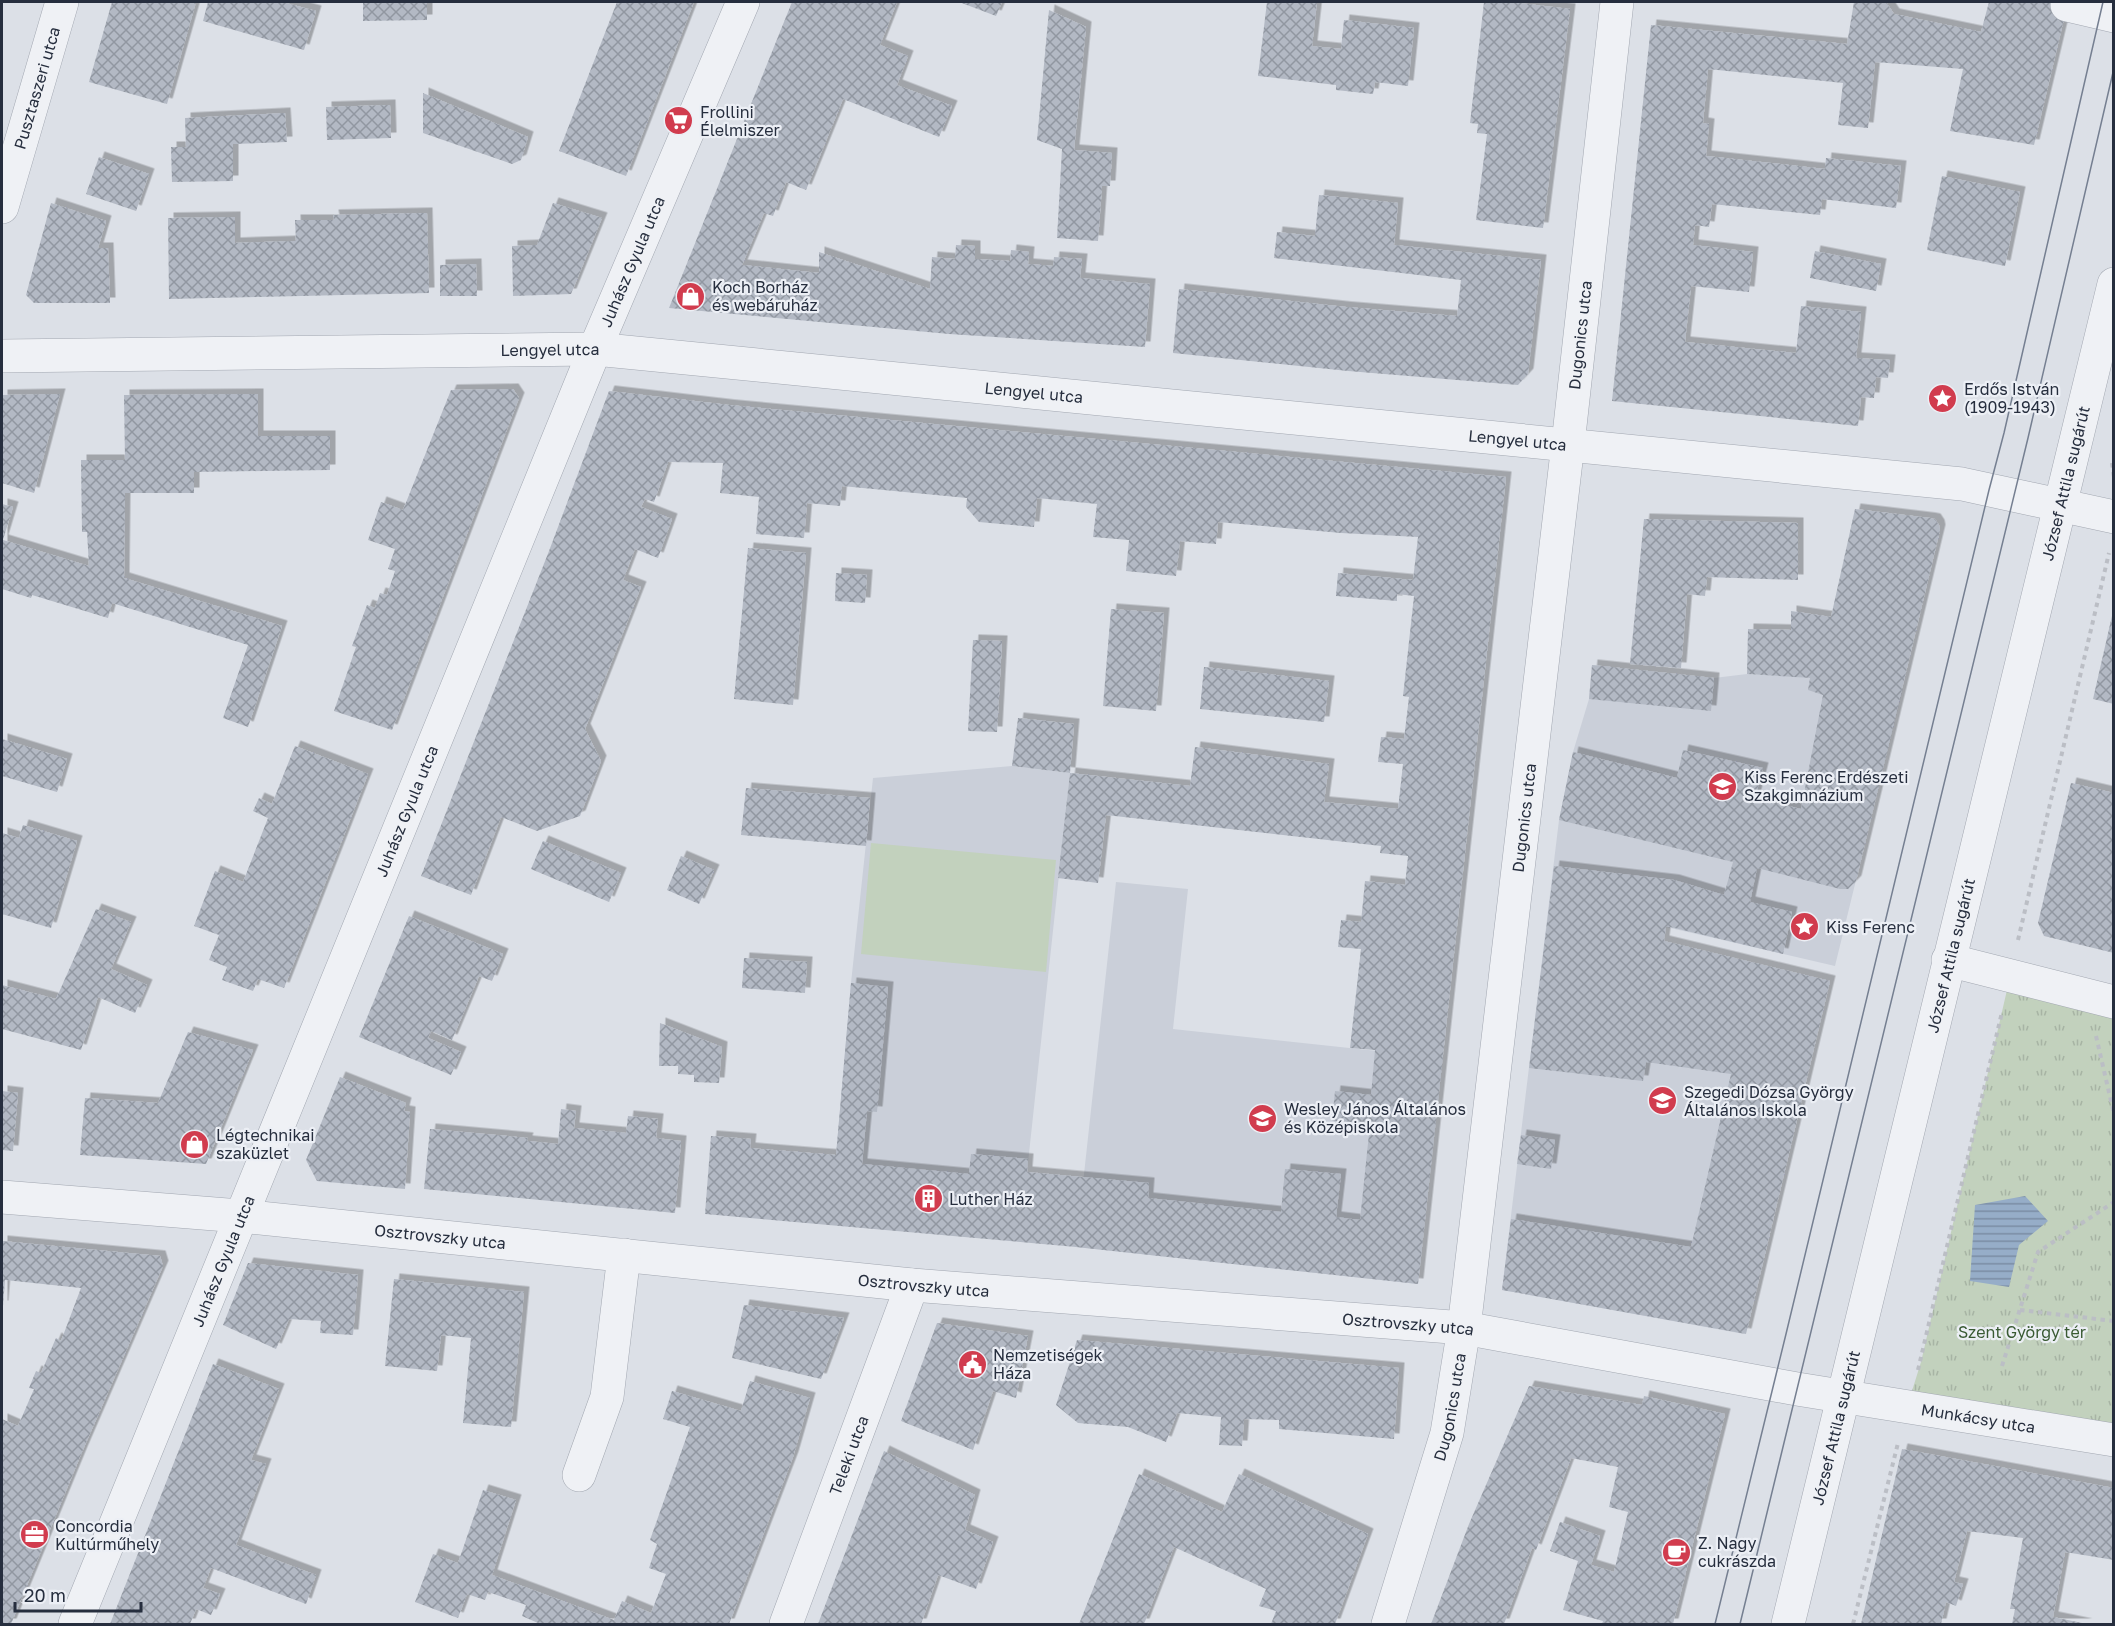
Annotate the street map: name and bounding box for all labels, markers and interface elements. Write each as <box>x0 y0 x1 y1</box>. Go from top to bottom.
street label: Pusztaszeri utca <box>9 24 64 152</box>
place label: Frollini Élelmiszer <box>700 102 780 140</box>
supermarket icon: Frollini Élelmiszer <box>663 105 695 137</box>
street label: Juhász Gyula utca <box>596 193 669 330</box>
place label: Koch Borház és webáruház <box>712 277 818 315</box>
street label: Dugonics utca <box>1564 279 1596 391</box>
shop icon: Koch Borház és webáruház <box>675 280 707 312</box>
street label: Lengyel utca <box>500 339 600 360</box>
street label: Lengyel utca <box>984 378 1084 407</box>
place label: Erdős István (1909-1943) <box>1964 379 2059 417</box>
place icon: Erdős István (1909-1943) <box>1927 382 1959 414</box>
street label: József Attila sugárút <box>2037 404 2094 563</box>
street label: Lengyel utca <box>1467 425 1568 455</box>
street label: Juhász Gyula utca <box>371 742 442 880</box>
street label: Dugonics utca <box>1508 762 1540 873</box>
place label: Kiss Ferenc Erdészeti Szakgimnázium <box>1744 767 1908 805</box>
school or university icon: Kiss Ferenc Erdészeti Szakgimnázium <box>1707 770 1739 802</box>
street label: József Attila sugárút <box>1922 876 1979 1035</box>
place icon: Kiss Ferenc <box>1789 911 1821 943</box>
place label: Kiss Ferenc <box>1826 917 1915 937</box>
place label: Szegedi Dózsa György Általános Iskola <box>1684 1082 1854 1120</box>
school or university icon: Szegedi Dózsa György Általános Iskola <box>1647 1085 1679 1117</box>
place label: Wesley János Általános és Középiskola <box>1284 1099 1466 1137</box>
school or university icon: Wesley János Általános és Középiskola <box>1247 1102 1279 1134</box>
place label: Légtechnikai szaküzlet <box>216 1125 315 1163</box>
shop icon: Légtechnikai szaküzlet <box>179 1128 211 1160</box>
building icon: Luther Ház <box>912 1183 944 1215</box>
place label: Luther Ház <box>949 1189 1033 1209</box>
street label: Juhász Gyula utca <box>187 1192 259 1330</box>
street label: Osztrovszky utca <box>373 1220 507 1253</box>
street label: Osztrovszky utca <box>857 1269 990 1301</box>
street label: Osztrovszky utca <box>1341 1309 1476 1340</box>
park label: Szent György tér <box>1958 1322 2086 1342</box>
place label: Nemzetiségek Háza <box>993 1345 1103 1383</box>
public building icon: Nemzetiségek Háza <box>956 1348 988 1380</box>
street label: József Attila sugárút <box>1807 1348 1864 1507</box>
street label: Dugonics utca <box>1429 1352 1470 1463</box>
street label: Munkácsy utca <box>1920 1399 2037 1437</box>
street label: Teleki utca <box>825 1413 873 1498</box>
place label: Concordia Kultúrműhely <box>55 1516 159 1554</box>
office icon: Concordia Kultúrműhely <box>18 1519 50 1551</box>
place label: Z. Nagy cukrászda <box>1698 1533 1776 1571</box>
cafe icon: Z. Nagy cukrászda <box>1661 1536 1693 1568</box>
scale bar <box>15 1575 141 1613</box>
text: 20 m <box>24 1584 66 1606</box>

